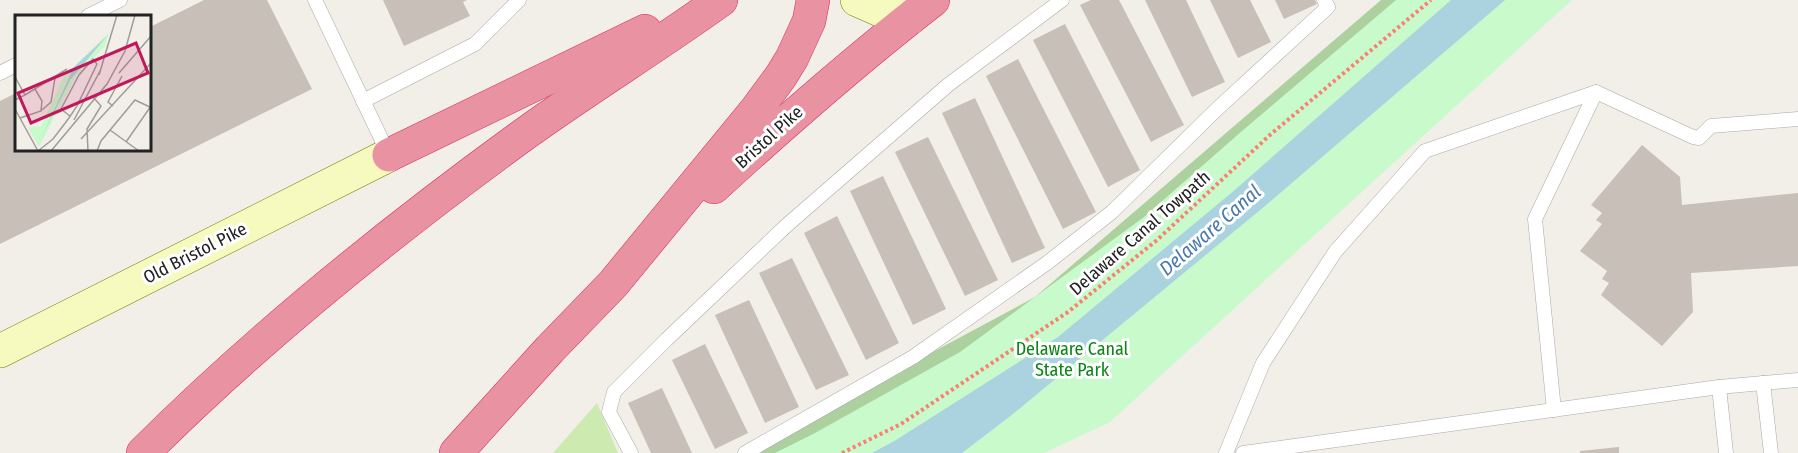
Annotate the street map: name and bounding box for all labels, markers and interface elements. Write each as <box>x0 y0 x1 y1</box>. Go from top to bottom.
inset map <box>15 15 152 152</box>
street label: Bristol Pike <box>731 101 807 173</box>
street label: Delaware Canal Towpath <box>1065 166 1215 300</box>
water label: Delaware Canal <box>1154 179 1266 281</box>
street label: Old Bristol Pike <box>140 217 251 289</box>
park label: Delaware Canal State Park <box>1016 338 1129 381</box>

